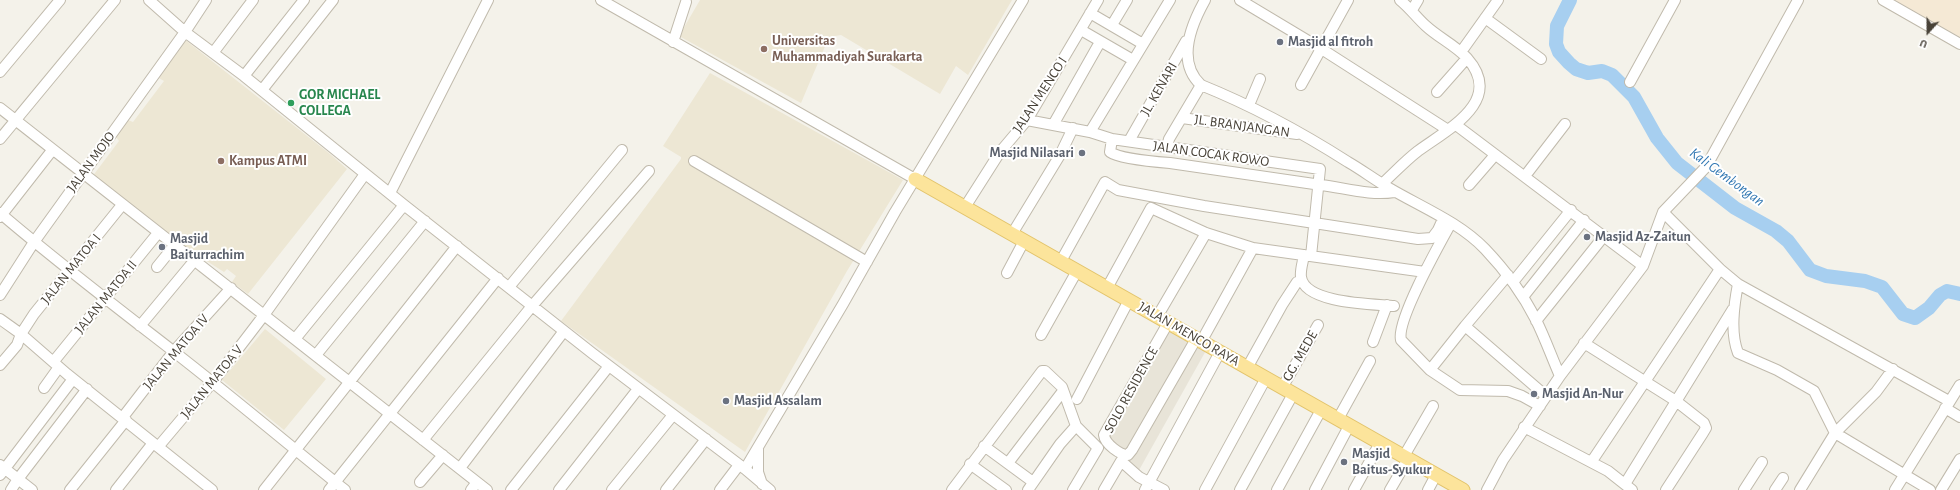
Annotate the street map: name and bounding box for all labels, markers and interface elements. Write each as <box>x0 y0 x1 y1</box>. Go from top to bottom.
north arrow <box>1908 12 1948 52</box>
place label: Universitas Muhammadiyah Surakarta <box>772 33 922 66</box>
place label: Masjid al fitroh <box>1288 34 1373 50</box>
marker: Masjid al fitroh <box>1275 37 1285 47</box>
text: U <box>1918 37 1929 50</box>
marker: Universitas Muhammadiyah Surakarta <box>759 44 769 54</box>
street label: JALAN MENCO I <box>1009 54 1071 136</box>
street label: JL. KENARI <box>1137 59 1181 119</box>
place label: GOR MICHAEL COLLEGA <box>299 87 380 120</box>
marker: GOR MICHAEL COLLEGA <box>286 98 296 108</box>
street label: JL. BRANJANGAN <box>1193 111 1291 141</box>
street label: JALAN MOJO <box>63 128 119 196</box>
street label: JALAN COCAK ROWO <box>1152 138 1270 170</box>
water label: Kali Gembongan <box>1686 144 1768 210</box>
place label: Masjid Nilasari <box>989 145 1074 161</box>
marker: Masjid Nilasari <box>1077 148 1087 158</box>
place label: Kampus ATMI <box>229 153 307 169</box>
marker: Kampus ATMI <box>216 156 226 166</box>
place label: Masjid Az-Zaitun <box>1595 229 1691 245</box>
street label: JALAN MATOA I <box>37 230 105 308</box>
place label: Masjid Baiturrachim <box>170 231 245 264</box>
marker: Masjid Az-Zaitun <box>1582 232 1592 242</box>
marker: Masjid Baiturrachim <box>157 242 167 252</box>
street label: JALAN MATOA II <box>71 257 141 337</box>
street label: JALAN MENCO RAYA <box>1136 298 1242 370</box>
street label: JALAN MATOA IV <box>140 311 212 393</box>
street label: GG. MEDE <box>1279 328 1321 384</box>
street label: JALAN MATOA V <box>177 342 247 422</box>
street label: SOLO RESIDENCE <box>1100 344 1162 436</box>
place label: Masjid An-Nur <box>1542 386 1623 402</box>
marker: Masjid An-Nur <box>1529 389 1539 399</box>
place label: Masjid Assalam <box>734 393 822 409</box>
marker: Masjid Assalam <box>721 396 731 406</box>
place label: Masjid Baitus-Syukur <box>1352 446 1431 478</box>
marker: Masjid Baitus-Syukur <box>1339 457 1349 467</box>

